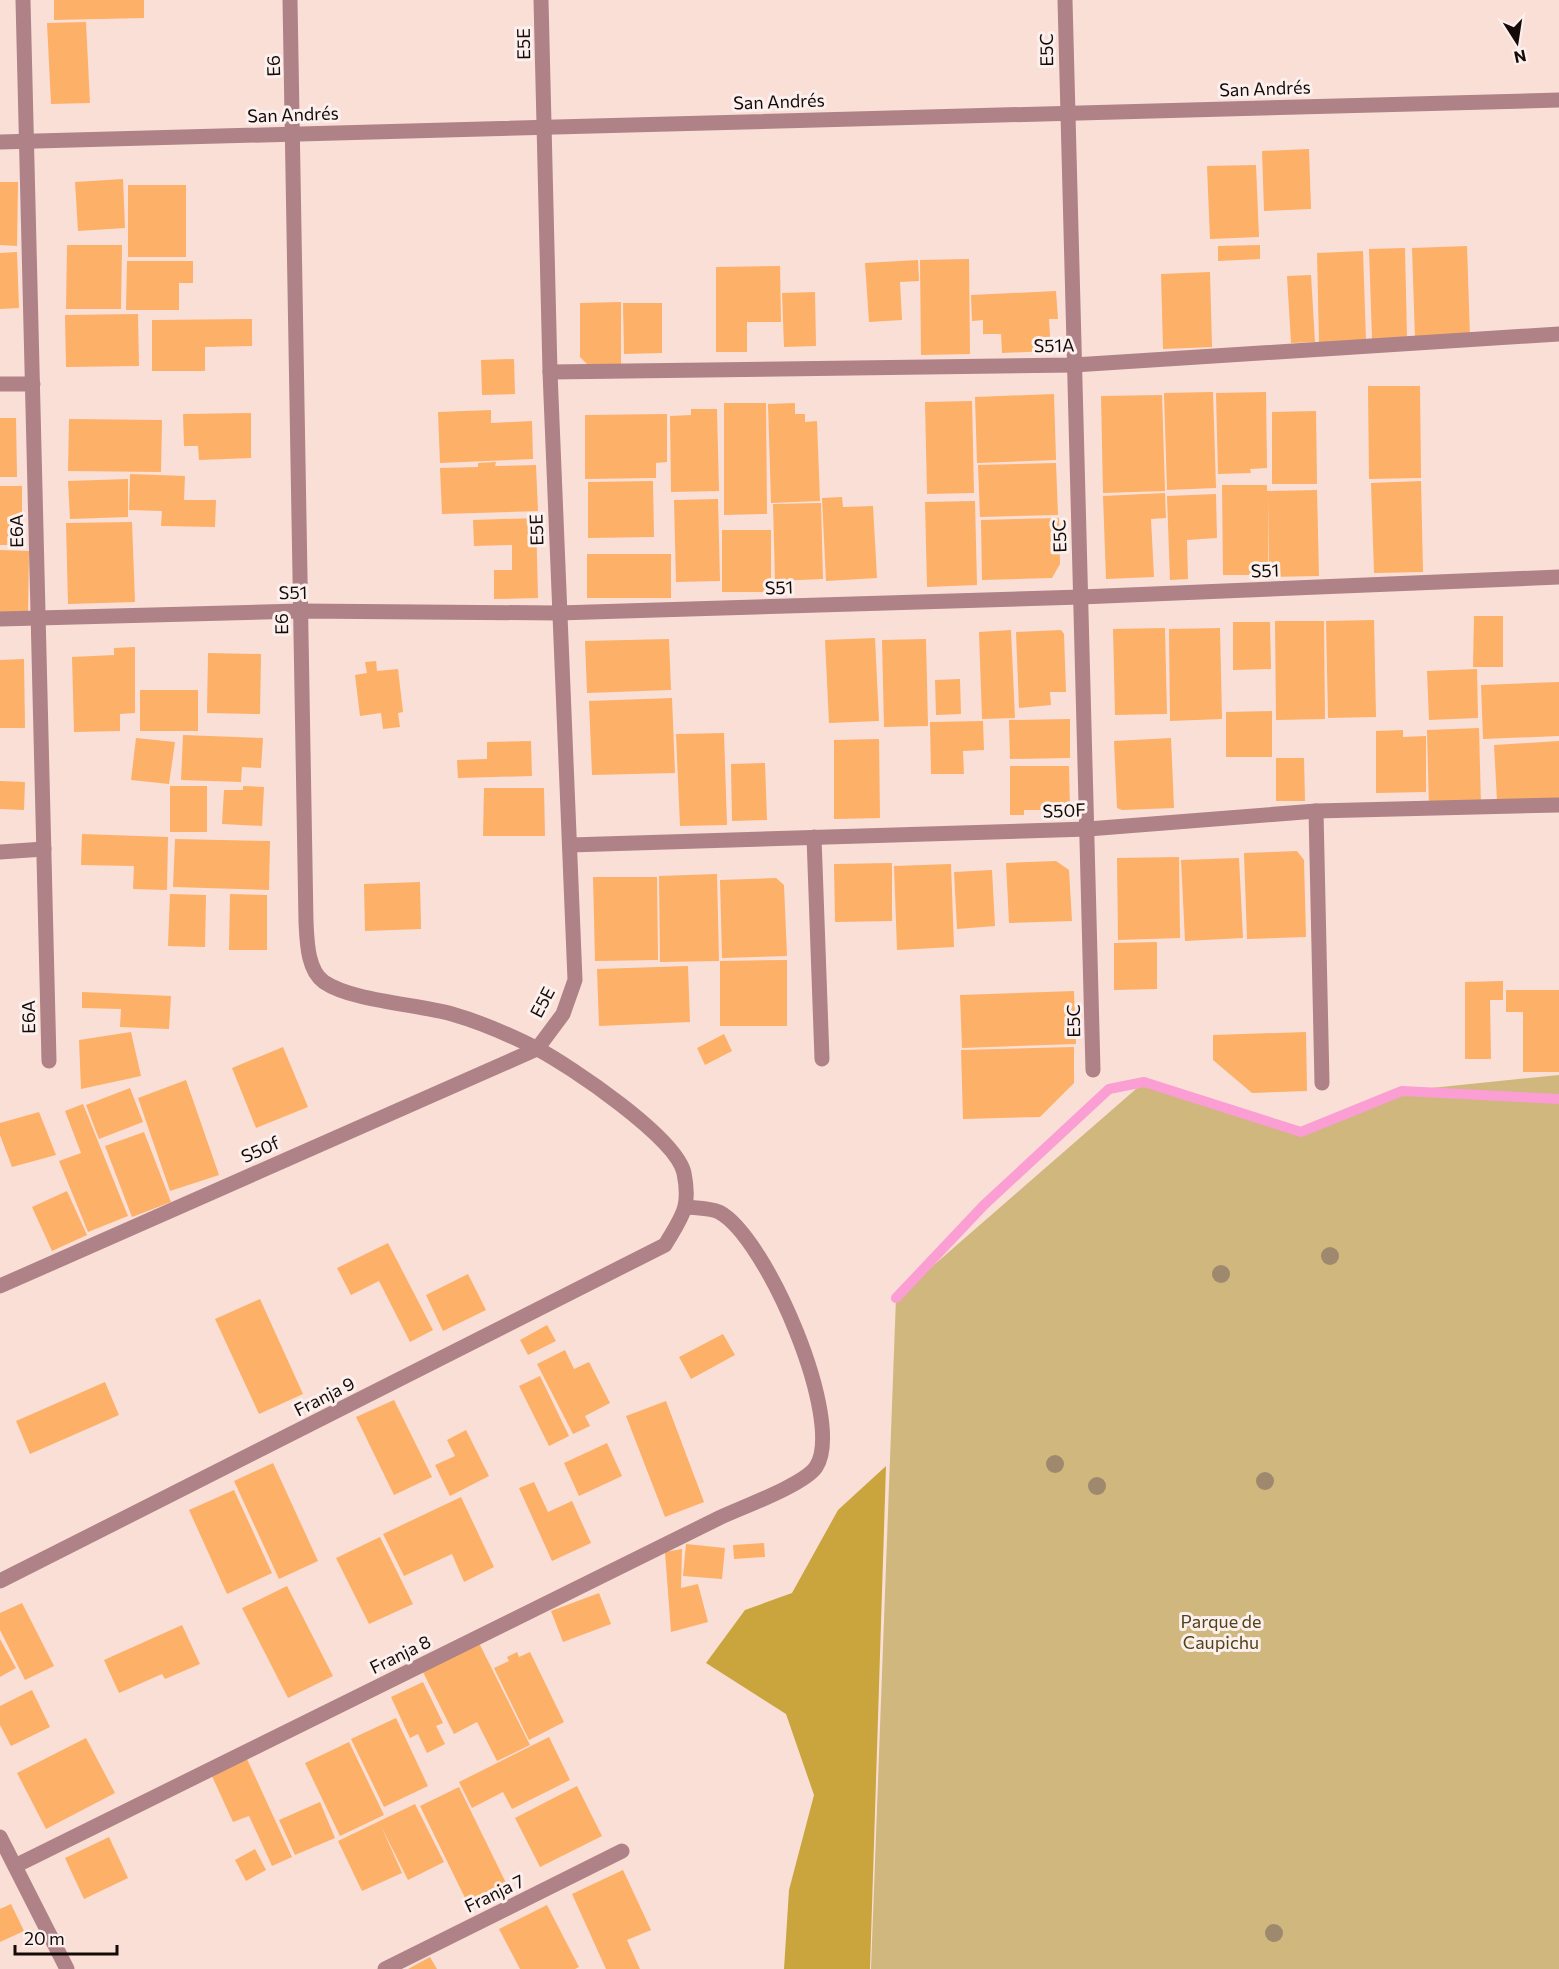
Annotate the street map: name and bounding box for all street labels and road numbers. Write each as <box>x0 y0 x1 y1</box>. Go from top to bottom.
street label: E5E <box>512 28 534 60</box>
street label: E5C <box>1035 33 1057 67</box>
street label: E6 <box>262 55 284 77</box>
street label: San Andrés <box>1219 75 1311 101</box>
street label: San Andrés <box>733 88 825 114</box>
street label: San Andrés <box>247 101 339 127</box>
street label: S51A <box>1033 334 1075 356</box>
street label: E6A <box>5 514 27 548</box>
street label: E5E <box>524 514 548 546</box>
street label: E5C <box>1047 519 1071 553</box>
street label: S51 <box>1250 559 1280 581</box>
street label: S51 <box>764 576 794 598</box>
street label: S51 <box>279 581 307 603</box>
street label: E6 <box>270 613 292 635</box>
street label: S50F <box>1042 798 1086 822</box>
street label: E5E <box>525 983 559 1021</box>
street label: E6A <box>17 1000 39 1034</box>
street label: E5C <box>1062 1004 1084 1038</box>
street label: S50f <box>237 1131 283 1167</box>
street label: Franja 9 <box>290 1371 358 1421</box>
street label: Franja 8 <box>366 1630 434 1678</box>
street label: Franja 7 <box>461 1869 527 1917</box>

